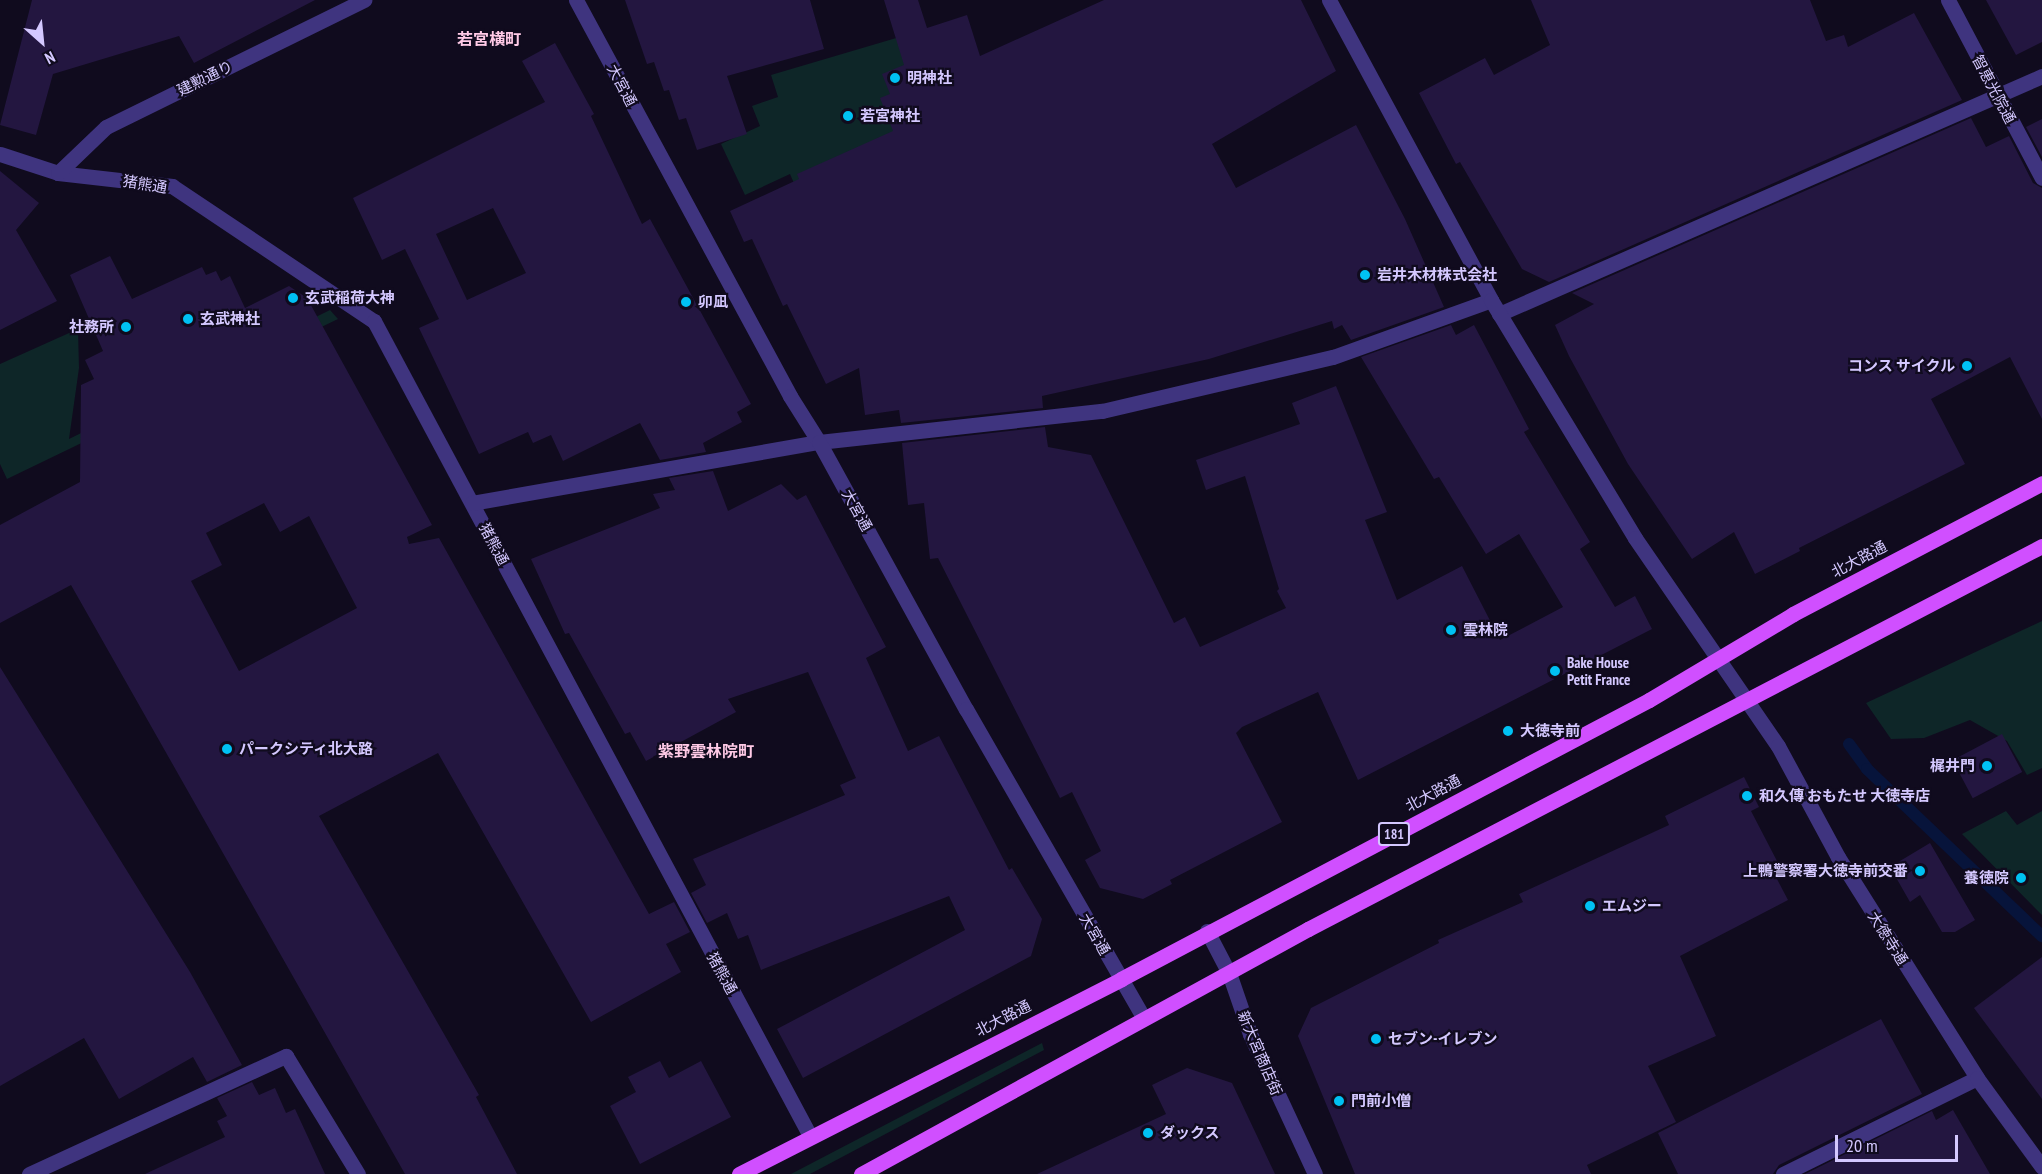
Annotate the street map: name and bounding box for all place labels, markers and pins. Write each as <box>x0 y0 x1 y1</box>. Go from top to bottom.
place label: 明神社 <box>907 69 952 87</box>
marker: 明神社 <box>888 71 902 85</box>
place label: 若宮神社 <box>860 107 920 125</box>
marker: 若宮神社 <box>841 109 855 123</box>
place label: 岩井木材株式会社 <box>1377 266 1497 284</box>
marker: 岩井木材株式会社 <box>1358 268 1372 282</box>
place label: 玄武稲荷大神 <box>305 289 395 307</box>
marker: 玄武稲荷大神 <box>286 291 300 305</box>
place label: 卯凪 <box>698 293 728 311</box>
marker: 卯凪 <box>679 295 693 309</box>
place label: 玄武神社 <box>200 310 260 328</box>
marker: 玄武神社 <box>181 312 195 326</box>
place label: 社務所 <box>69 318 114 336</box>
marker: 社務所 <box>119 320 133 334</box>
place label: コンス サイクル <box>1847 357 1955 375</box>
marker: コンス サイクル <box>1960 359 1974 373</box>
place label: 雲林院 <box>1463 621 1508 639</box>
marker: 雲林院 <box>1444 623 1458 637</box>
place label: Bake House Petit France <box>1567 653 1630 688</box>
marker: Bake House Petit France <box>1548 664 1562 678</box>
place label: 大徳寺前 <box>1520 722 1580 740</box>
marker: 大徳寺前 <box>1501 724 1515 738</box>
place label: パークシティ北大路 <box>239 740 374 758</box>
marker: パークシティ北大路 <box>220 742 234 756</box>
place label: 梶井門 <box>1930 757 1975 775</box>
marker: 梶井門 <box>1980 759 1994 773</box>
place label: 和久傳 おもたせ 大徳寺店 <box>1759 787 1930 805</box>
marker: 和久傳 おもたせ 大徳寺店 <box>1740 789 1754 803</box>
place label: 上鴨警察署大徳寺前交番 <box>1743 862 1908 880</box>
marker: 上鴨警察署大徳寺前交番 <box>1913 864 1927 878</box>
place label: 養徳院 <box>1964 869 2009 887</box>
marker: 養徳院 <box>2014 871 2028 885</box>
place label: エムジー <box>1602 897 1662 915</box>
marker: エムジー <box>1583 899 1597 913</box>
place label: セブン-イレブン <box>1388 1030 1497 1048</box>
marker: セブン-イレブン <box>1369 1032 1383 1046</box>
place label: 門前小僧 <box>1351 1092 1411 1110</box>
marker: 門前小僧 <box>1332 1094 1346 1108</box>
place label: ダックス <box>1160 1124 1220 1142</box>
marker: ダックス <box>1141 1126 1155 1140</box>

